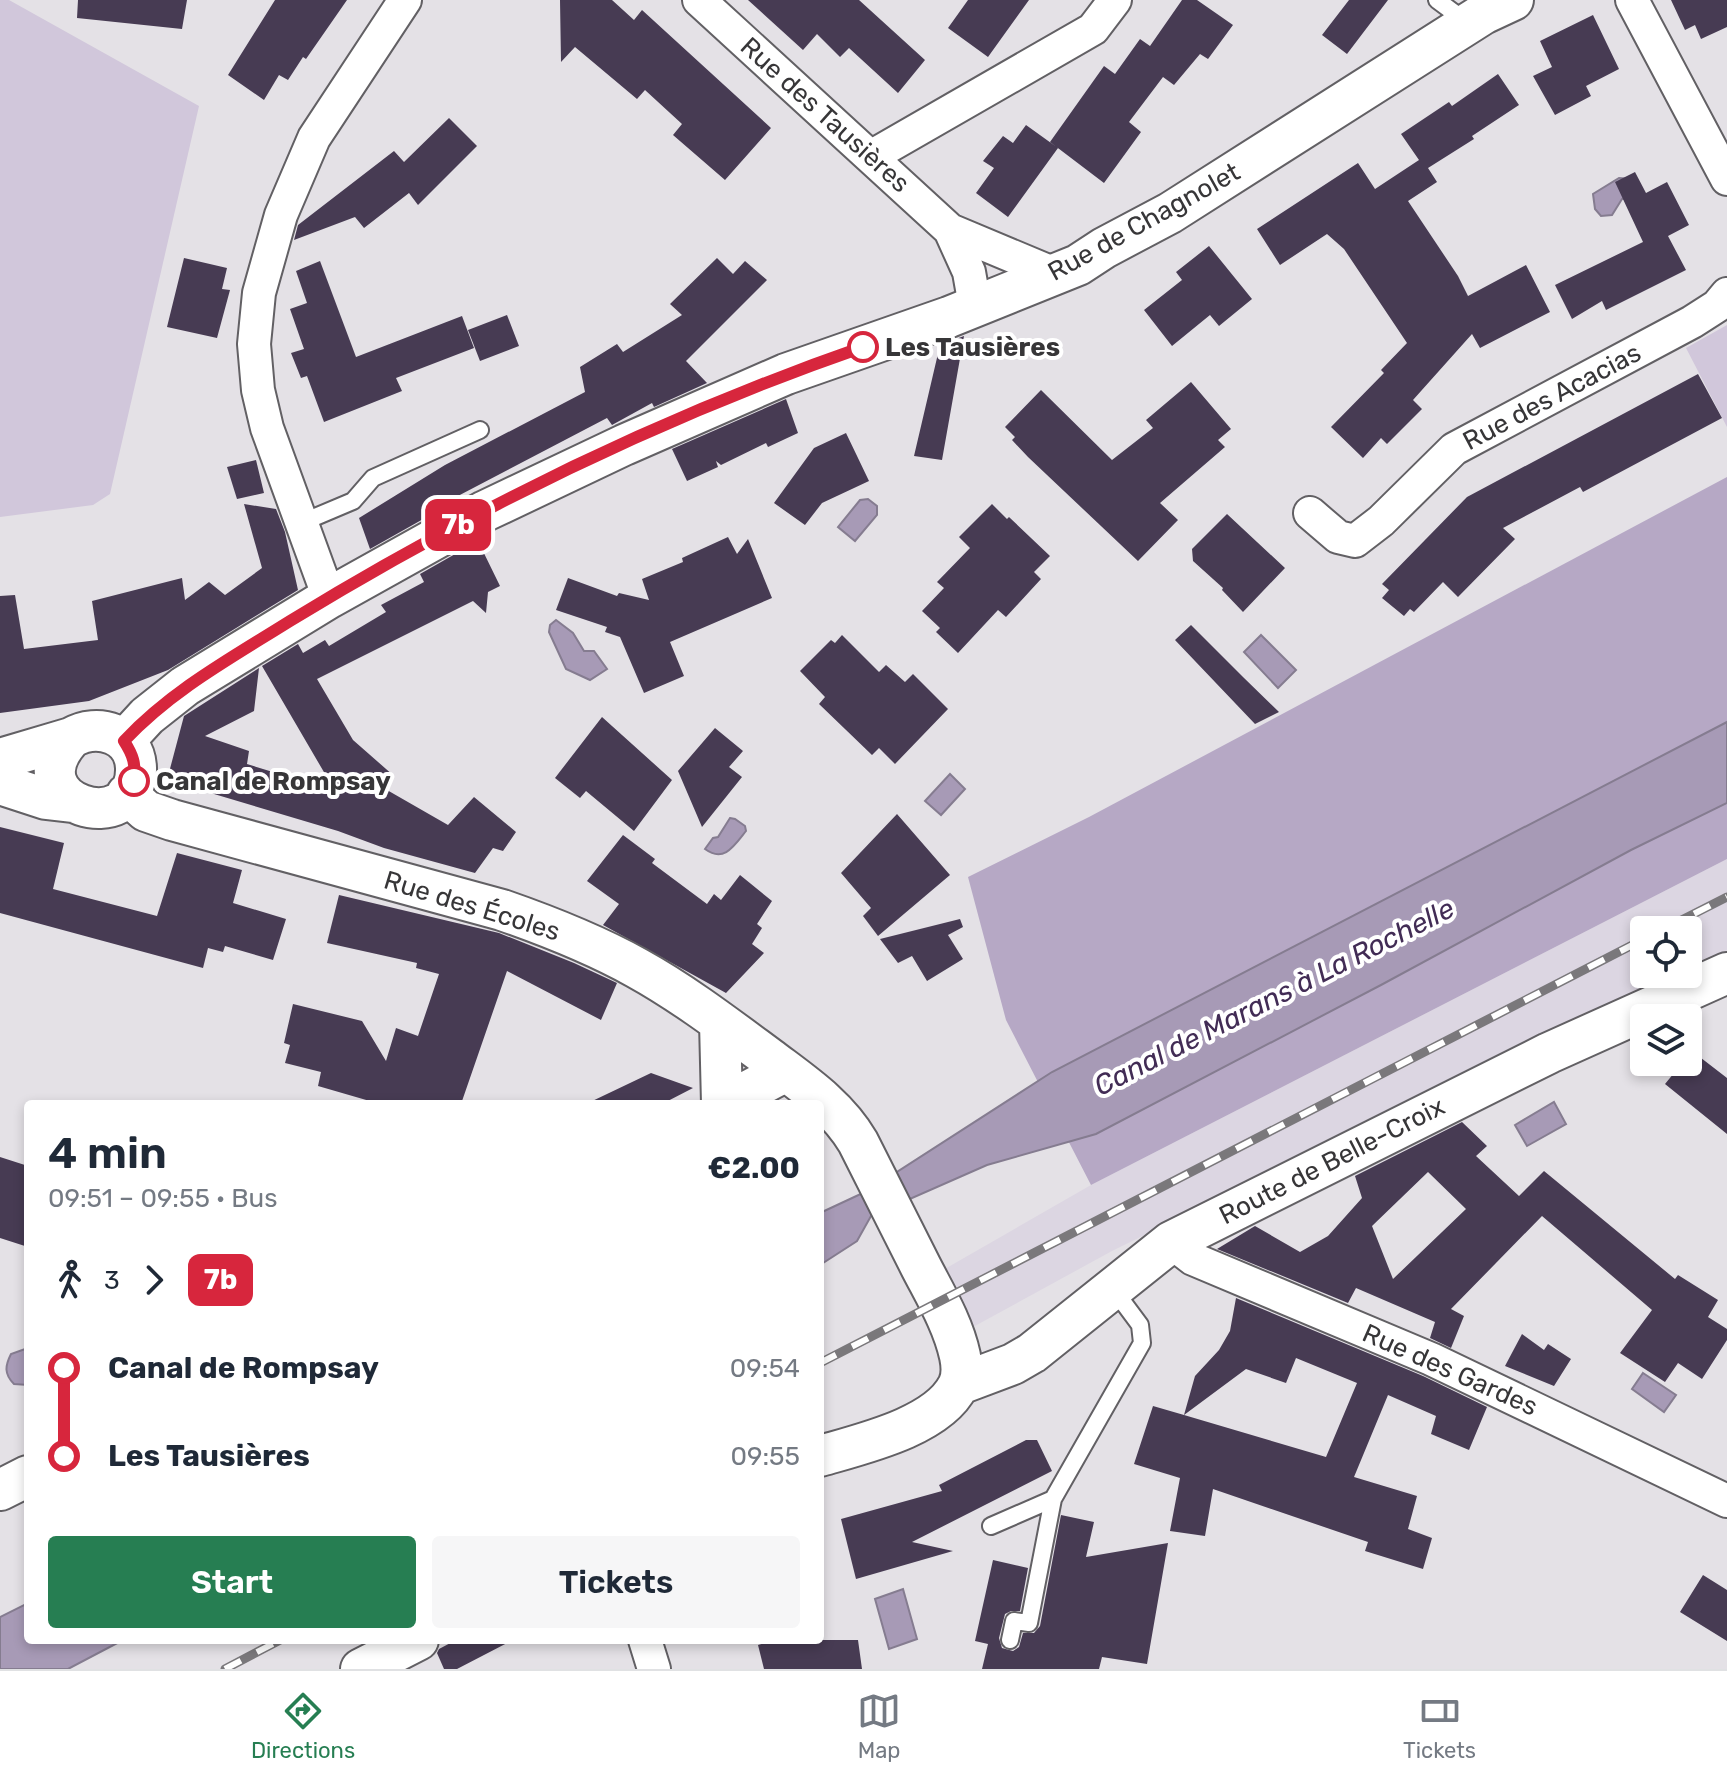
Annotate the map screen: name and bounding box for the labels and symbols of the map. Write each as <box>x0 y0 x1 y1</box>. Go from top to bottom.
street label: Rue des Tausières <box>734 31 916 199</box>
street label: Rue de Chagnolet <box>1043 156 1245 288</box>
marker: Les Tausières <box>848 332 878 362</box>
place label: Les Tausières <box>885 332 1060 363</box>
street label: Rue des Acacias <box>1458 337 1646 457</box>
line badge: 7b <box>422 499 494 551</box>
marker: Canal de Rompsay <box>119 766 149 796</box>
place label: Canal de Rompsay <box>156 766 391 797</box>
street label: Rue des Écoles <box>380 865 564 947</box>
water label: Canal de Marans à La Rochelle <box>1089 891 1460 1102</box>
street label: Route de Belle-Croix <box>1214 1091 1450 1231</box>
street label: Rue des Gardes <box>1358 1318 1542 1422</box>

